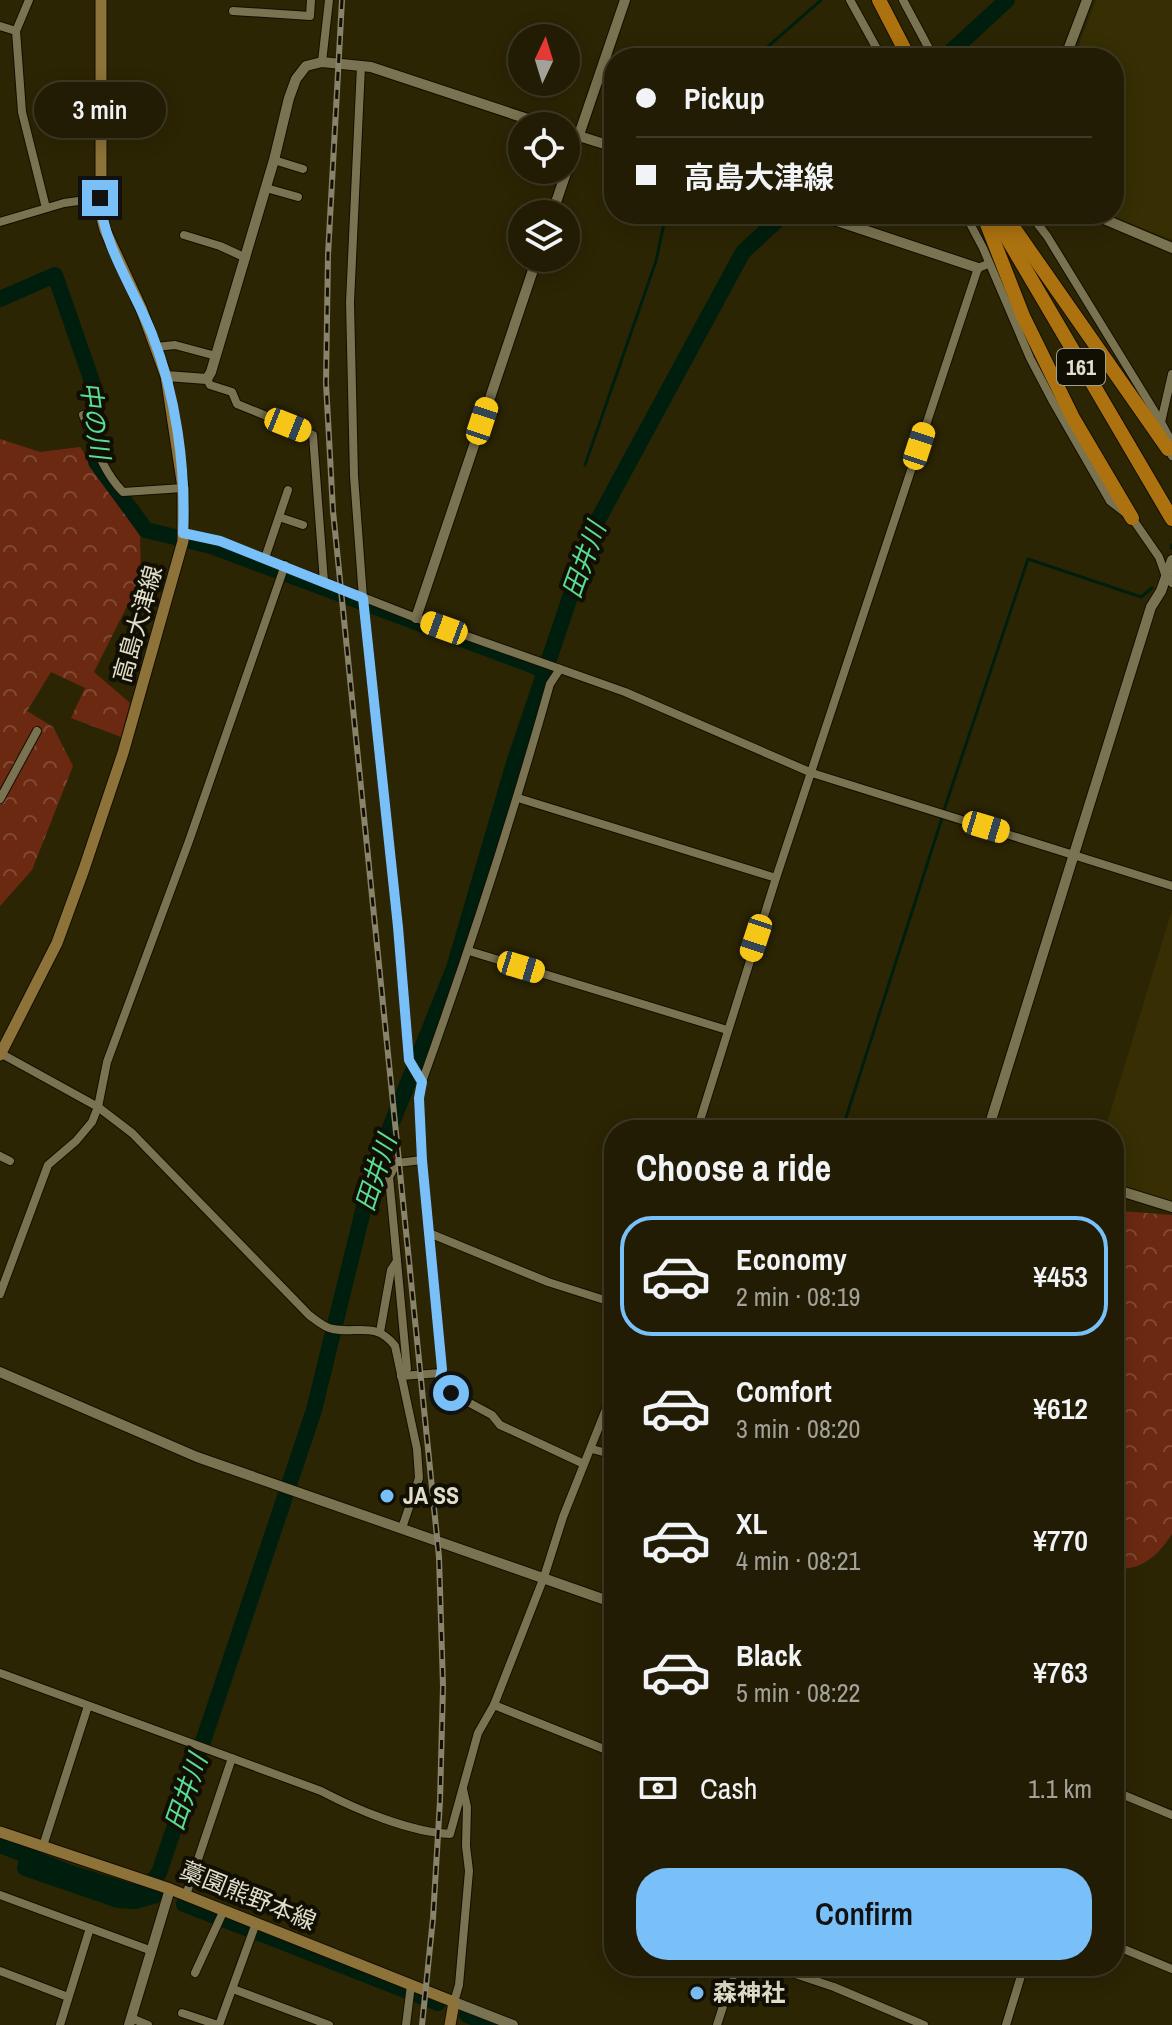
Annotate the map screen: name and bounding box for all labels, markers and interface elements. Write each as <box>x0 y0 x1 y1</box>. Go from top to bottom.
north arrow <box>508 24 580 96</box>
map controls <box>508 24 580 272</box>
text: Pickup <box>684 78 765 118</box>
callout: 3 min <box>34 82 166 138</box>
text: 3 min <box>73 92 127 127</box>
button: locate <box>508 112 580 184</box>
text: 高島大津線 <box>684 157 834 197</box>
route end <box>82 180 118 216</box>
button: layers <box>508 200 580 272</box>
road number: 161 <box>1057 349 1105 385</box>
water label: 中の川 <box>73 379 119 464</box>
car <box>463 394 501 448</box>
car <box>261 405 315 445</box>
car <box>900 419 938 473</box>
water label: 田井川 <box>554 514 614 602</box>
street label: 高島大津線 <box>105 562 169 686</box>
car <box>417 609 471 647</box>
car <box>960 809 1012 845</box>
car <box>737 911 775 965</box>
car <box>495 949 547 985</box>
water label: 田井川 <box>347 1128 405 1215</box>
text: Choose a ride <box>636 1144 831 1192</box>
text: Economy <box>736 1239 847 1279</box>
icon: car <box>640 1240 712 1312</box>
text: ¥453 <box>1033 1256 1088 1296</box>
text: 2 min · 08:19 <box>736 1279 860 1314</box>
text: Comfort <box>736 1371 832 1411</box>
icon: car <box>640 1372 712 1444</box>
route start <box>433 1375 469 1411</box>
text: ¥612 <box>1033 1388 1088 1428</box>
text: 3 min · 08:20 <box>736 1411 860 1446</box>
place label: JA SS <box>403 1479 459 1511</box>
marker: JA SS <box>378 1487 396 1505</box>
text: XL <box>736 1503 767 1543</box>
icon: car <box>640 1504 712 1576</box>
text: ¥770 <box>1033 1520 1088 1560</box>
text: 4 min · 08:21 <box>736 1543 860 1578</box>
text: Black <box>736 1635 802 1675</box>
icon: car <box>640 1636 712 1708</box>
text: ¥763 <box>1033 1652 1088 1692</box>
text: 5 min · 08:22 <box>736 1675 860 1710</box>
water label: 田井川 <box>156 1746 216 1834</box>
icon: cash <box>636 1766 680 1810</box>
text: Cash <box>700 1768 757 1808</box>
text: 1.1 km <box>1028 1771 1092 1806</box>
street label: 藁園熊野本線 <box>176 1853 321 1937</box>
button: Confirm <box>636 1868 1092 1960</box>
place label: 森神社 <box>713 1976 785 2008</box>
marker: 森神社 <box>688 1984 706 2002</box>

